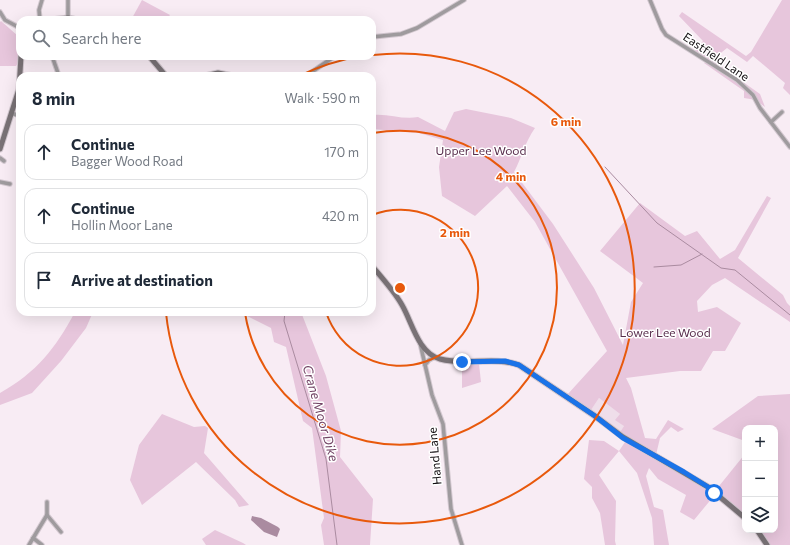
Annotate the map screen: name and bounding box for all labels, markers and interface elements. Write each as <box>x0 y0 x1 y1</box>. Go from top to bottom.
search box <box>16 16 376 60</box>
icon: search <box>30 27 52 49</box>
text: Search here <box>62 29 141 47</box>
street label: Eastfield Lane <box>681 29 752 83</box>
text: 8 min <box>32 88 75 109</box>
text: Walk · 590 m <box>285 90 360 106</box>
text: 6 min <box>551 114 581 128</box>
text: Continue <box>71 135 135 153</box>
icon: ahead <box>33 141 55 163</box>
park label: Upper Lee Wood <box>436 143 527 157</box>
text: 170 m <box>324 144 359 160</box>
text: Bagger Wood Road <box>71 153 183 169</box>
text: 4 min <box>496 169 526 183</box>
text: Continue <box>71 199 135 217</box>
icon: ahead <box>33 205 55 227</box>
text: 420 m <box>322 208 359 224</box>
text: Hollin Moor Lane <box>71 217 173 233</box>
text: 2 min <box>440 225 470 239</box>
icon: arrive <box>33 269 55 291</box>
text: Arrive at destination <box>71 271 213 289</box>
centre of rings <box>393 281 407 295</box>
park label: Lower Lee Wood <box>619 325 711 339</box>
route end <box>453 353 471 371</box>
water label: Crane Moor Dike <box>300 363 342 463</box>
map controls <box>742 425 778 533</box>
button: + <box>742 425 778 461</box>
street label: Hand Lane <box>425 427 443 485</box>
button: − <box>742 461 778 497</box>
route start <box>705 484 723 502</box>
button: layers <box>742 497 778 533</box>

